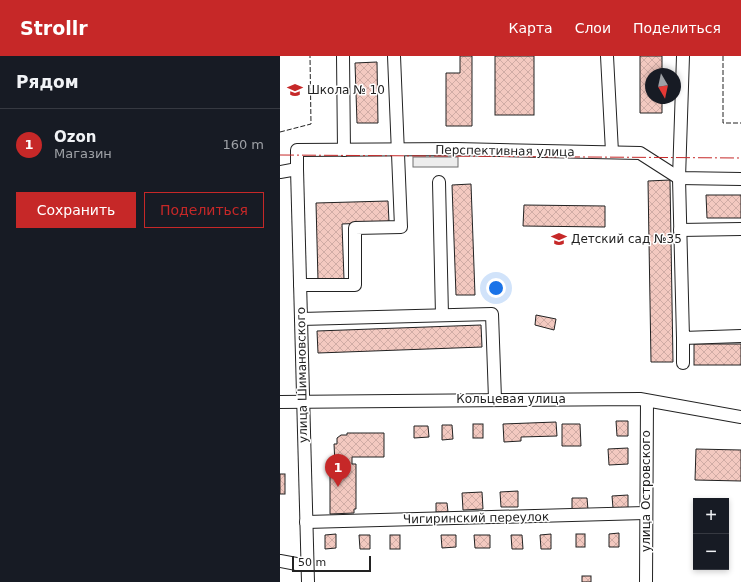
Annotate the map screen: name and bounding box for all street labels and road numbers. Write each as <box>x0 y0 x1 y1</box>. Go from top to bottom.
street label: Перспективная улица <box>435 143 575 159</box>
street label: улица Шимановского <box>294 307 310 443</box>
street label: Кольцевая улица <box>456 392 566 406</box>
street label: улица Островского <box>639 430 653 552</box>
street label: Чигиринский переулок <box>403 510 549 526</box>

